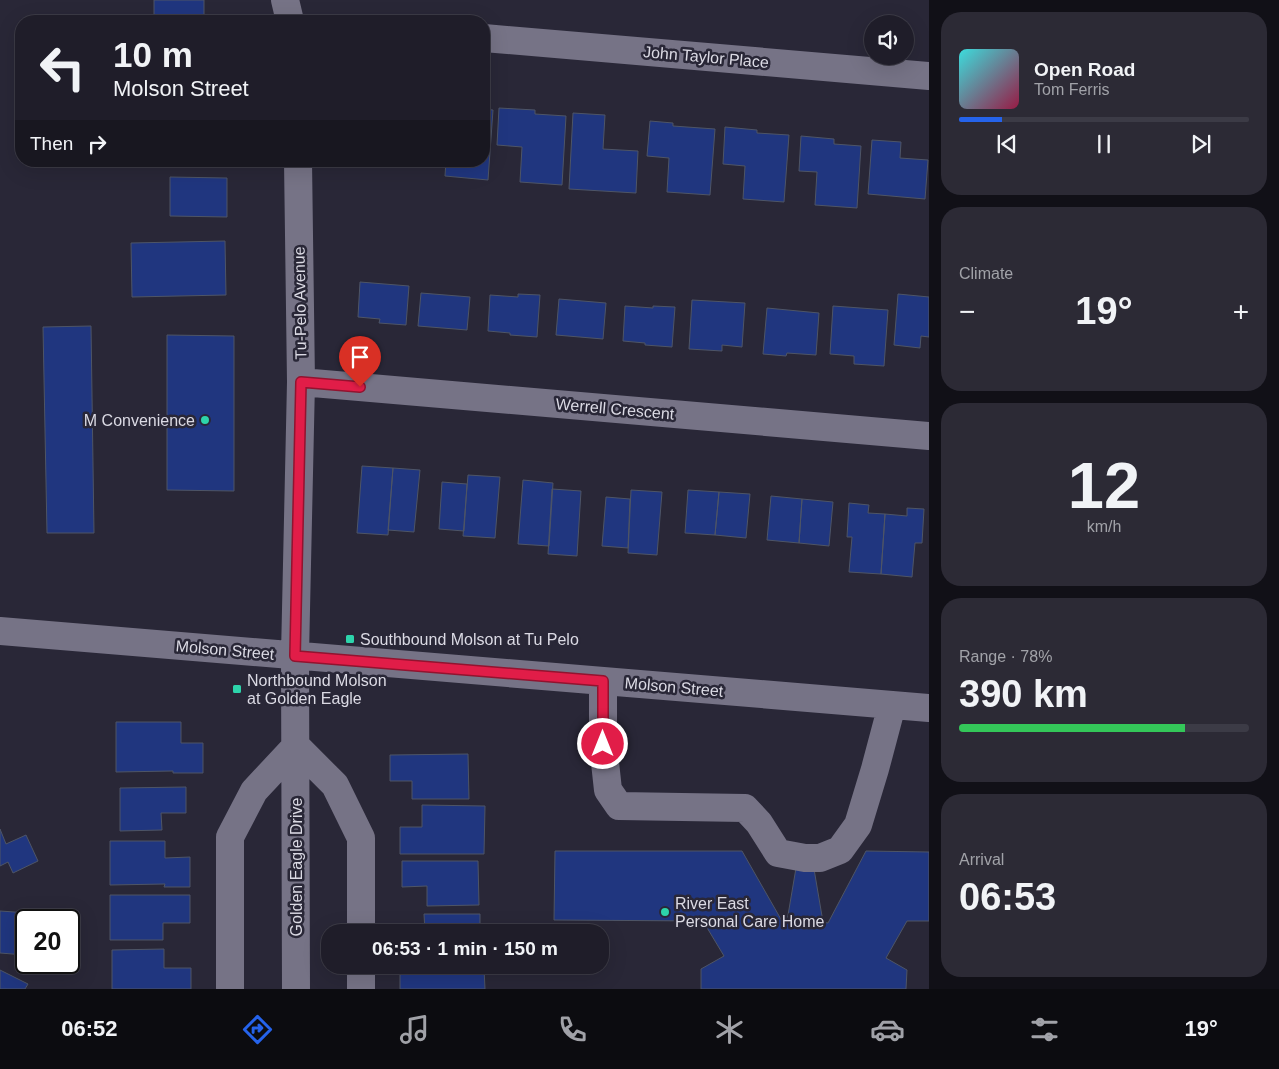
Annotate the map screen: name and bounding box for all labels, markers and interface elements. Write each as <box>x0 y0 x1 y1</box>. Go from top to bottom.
map controls <box>864 15 914 65</box>
button: sound <box>864 15 914 65</box>
icon: left <box>30 35 95 100</box>
text: 10 m <box>113 35 193 74</box>
street label: John Taylor Place <box>642 43 770 71</box>
text: Open Road <box>1034 59 1135 80</box>
text: Molson Street <box>113 76 249 101</box>
text: Tom Ferris <box>1034 81 1110 98</box>
icon: right <box>83 130 111 158</box>
icon: previous <box>993 130 1021 158</box>
icon: pause <box>1090 130 1118 158</box>
icon: next <box>1187 130 1215 158</box>
text: Then <box>30 133 73 154</box>
street label: Tu-Pelo Avenue <box>291 246 309 360</box>
text: Climate <box>959 265 1013 282</box>
text: 19° <box>1075 290 1133 332</box>
text: − <box>959 296 975 327</box>
text: + <box>1233 296 1249 327</box>
pin <box>339 336 381 387</box>
icon: arrive <box>346 343 374 371</box>
street label: Werrell Crescent <box>555 395 675 423</box>
place label: M Convenience <box>84 412 195 429</box>
marker: M Convenience <box>199 414 211 426</box>
text: 12 <box>1068 449 1140 522</box>
text: km/h <box>1087 518 1121 535</box>
place label: Southbound Molson at Tu Pelo <box>360 631 579 648</box>
marker: Southbound Molson at Tu Pelo <box>344 633 356 645</box>
street label: Molson Street <box>175 637 275 663</box>
text: Range · 78% <box>959 648 1052 665</box>
place label: Northbound Molson at Golden Eagle <box>247 672 387 707</box>
text: 390 km <box>959 673 1088 715</box>
street label: Molson Street <box>624 674 724 700</box>
marker: Northbound Molson at Golden Eagle <box>231 683 243 695</box>
position arrow <box>576 717 628 769</box>
street label: Golden Eagle Drive <box>288 798 305 936</box>
text: Arrival <box>959 851 1004 868</box>
text: 06:53 <box>959 876 1056 918</box>
place label: River East Personal Care Home <box>675 895 825 930</box>
marker: River East Personal Care Home <box>659 906 671 918</box>
speed limit sign: 20 <box>15 909 80 974</box>
text: 06:53 · 1 min · 150 m <box>372 938 558 959</box>
icon: directions <box>240 1012 275 1047</box>
icon: music <box>397 1012 432 1047</box>
icon: phone <box>555 1012 590 1047</box>
icon: climate <box>712 1012 747 1047</box>
icon: car <box>870 1012 905 1047</box>
icon: filters <box>1027 1012 1062 1047</box>
text: 06:52 <box>61 1016 117 1041</box>
text: 19° <box>1184 1016 1218 1041</box>

